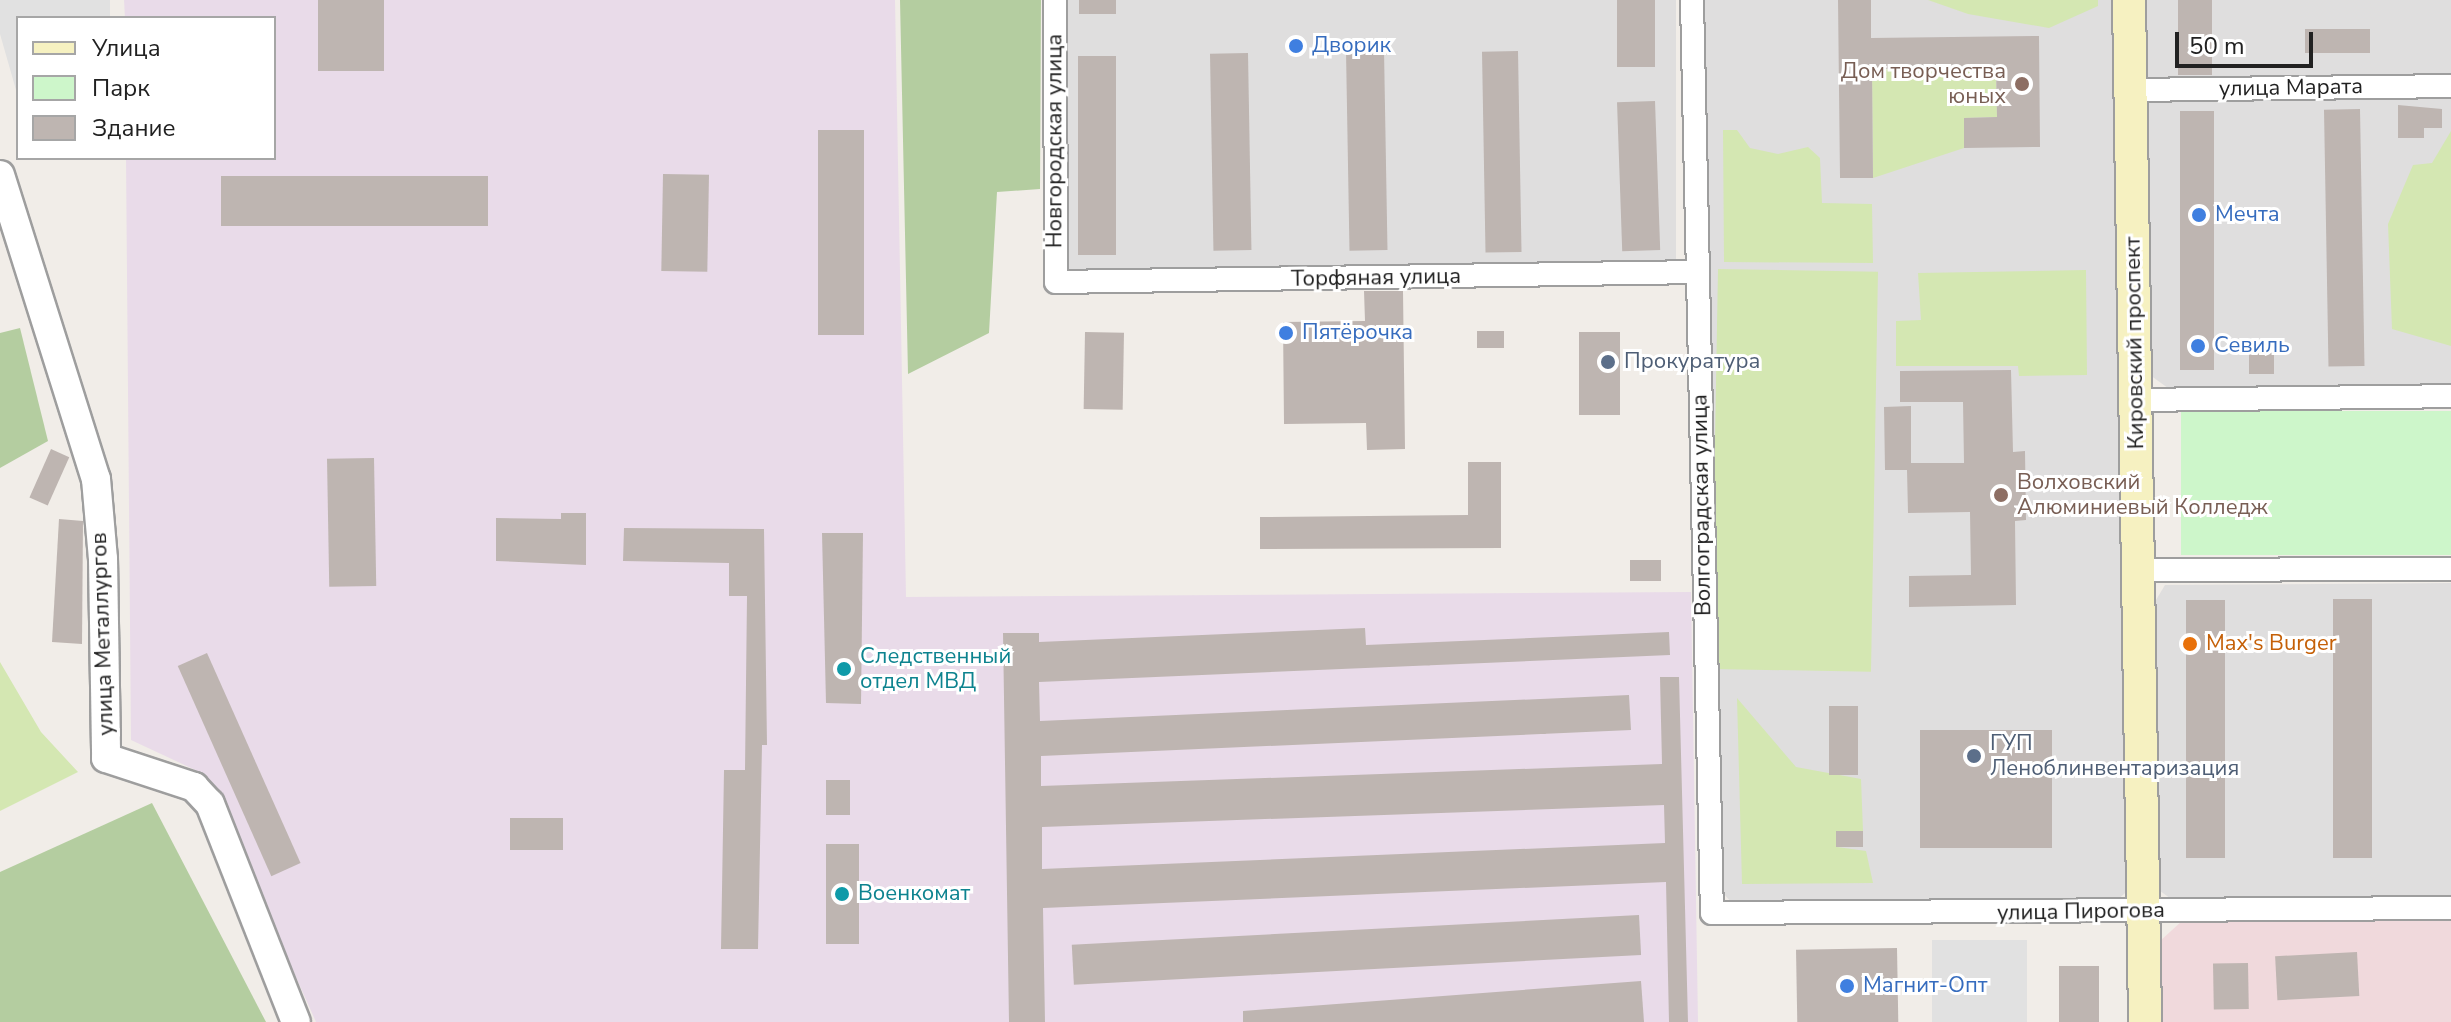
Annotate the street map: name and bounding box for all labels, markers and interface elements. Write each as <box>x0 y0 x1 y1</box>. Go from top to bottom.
legend <box>16 16 276 160</box>
scale bar <box>2179 16 2317 66</box>
text: 50 m <box>2189 30 2245 62</box>
text: Улица <box>92 32 161 64</box>
place label: Дворик <box>1312 33 1391 59</box>
street label: Новгородская улица <box>1042 34 1068 248</box>
marker: Дворик <box>1287 37 1305 55</box>
place label: Дом творчества юных <box>1841 58 2006 110</box>
text: Парк <box>92 72 150 104</box>
street label: улица Марата <box>2219 74 2363 102</box>
marker: Дом творчества юных <box>2013 75 2031 93</box>
text: Здание <box>92 112 176 144</box>
place label: Мечта <box>2215 202 2280 228</box>
marker: Мечта <box>2190 206 2208 224</box>
street label: Кировский проспект <box>2120 236 2150 450</box>
street label: Торфяная улица <box>1291 263 1461 293</box>
place label: Пятёрочка <box>1302 320 1413 346</box>
marker: Пятёрочка <box>1277 324 1295 342</box>
place label: Севиль <box>2214 333 2290 359</box>
marker: Севиль <box>2189 337 2207 355</box>
place label: Прокуратура <box>1624 349 1760 375</box>
marker: Прокуратура <box>1599 353 1617 371</box>
street label: Волгоградская улица <box>1687 394 1717 616</box>
place label: Волховский Алюминиевый Колледж <box>2017 469 2268 520</box>
marker: Волховский Алюминиевый Колледж <box>1992 486 2010 504</box>
street label: улица Металлургов <box>86 532 120 736</box>
place label: Max's Burger <box>2206 631 2337 657</box>
marker: Max's Burger <box>2181 635 2199 653</box>
place label: Следственный отдел МВД <box>860 643 1011 694</box>
marker: Следственный отдел МВД <box>835 660 853 678</box>
place label: ГУП Леноблинвентаризация <box>1990 730 2239 782</box>
marker: ГУП Леноблинвентаризация <box>1965 747 1983 765</box>
place label: Военкомат <box>858 881 970 907</box>
marker: Военкомат <box>833 885 851 903</box>
street label: улица Пирогова <box>1997 897 2165 927</box>
place label: Магнит-Опт <box>1863 973 1988 999</box>
marker: Магнит-Опт <box>1838 977 1856 995</box>

